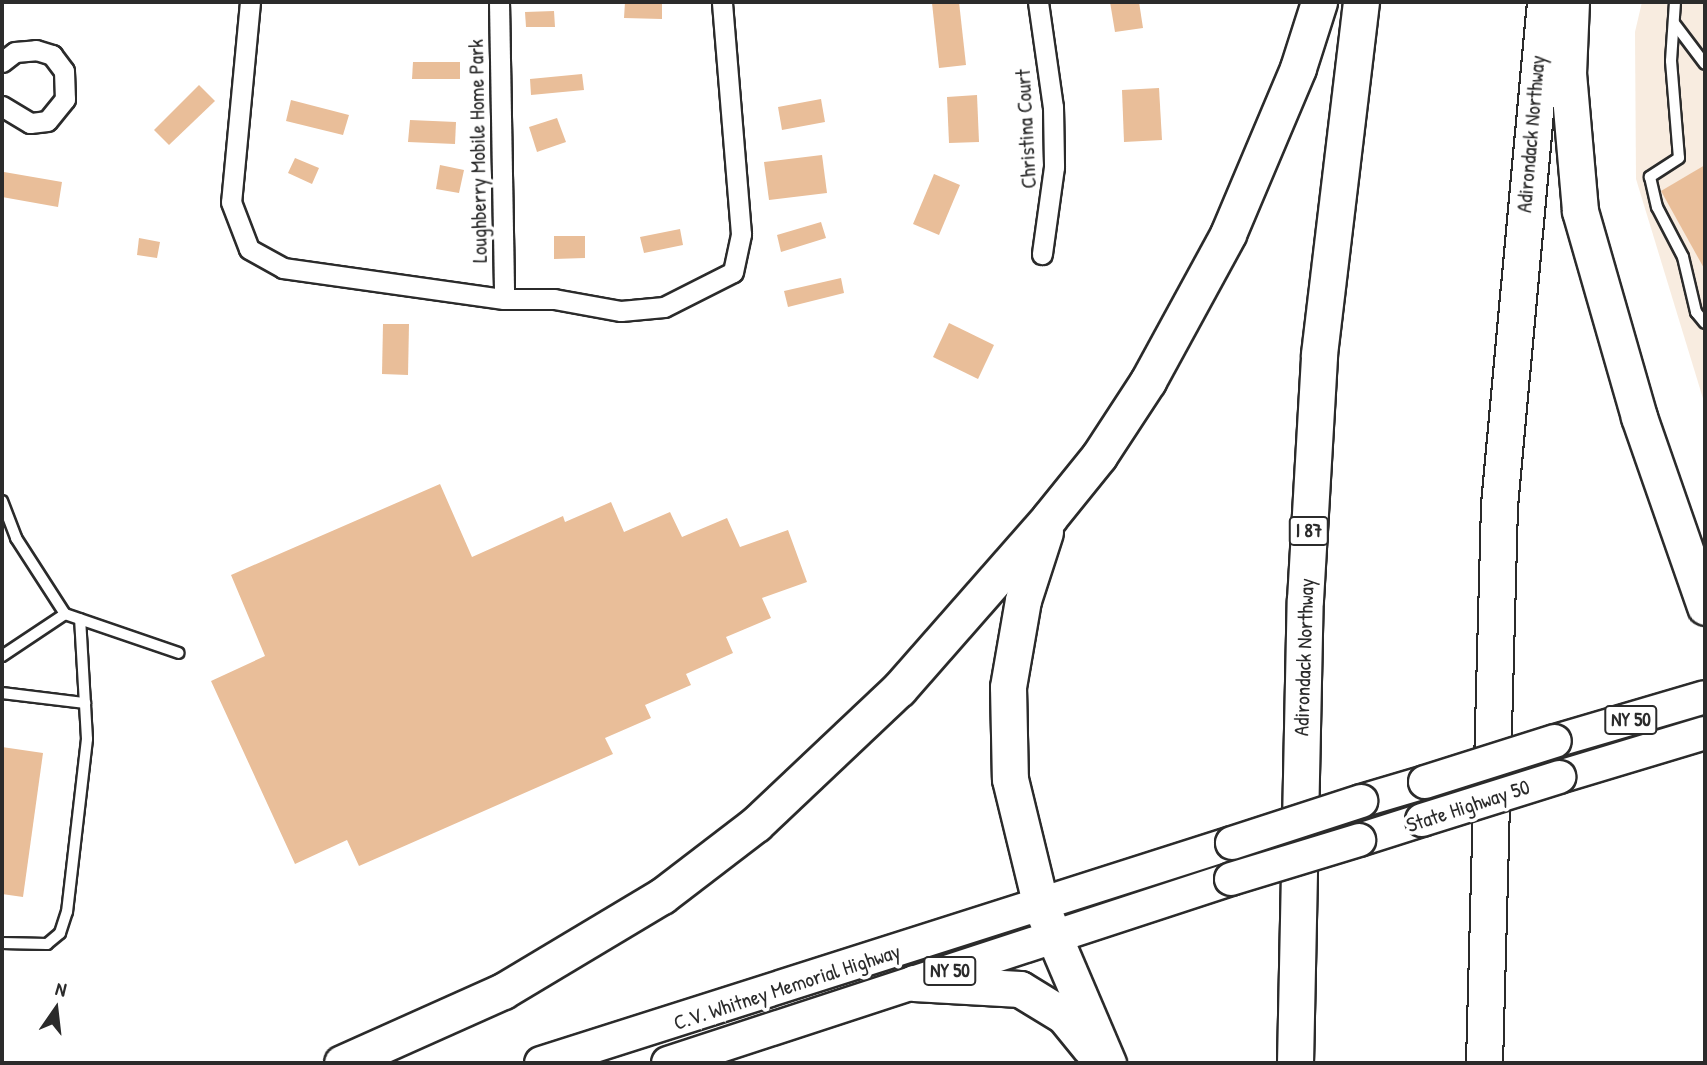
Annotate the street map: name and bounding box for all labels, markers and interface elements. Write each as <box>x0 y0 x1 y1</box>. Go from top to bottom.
street label: Loughberry Mobile Home Park <box>463 39 493 263</box>
street label: Adirondack Northway <box>1512 54 1550 214</box>
street label: Christina Court <box>1010 69 1042 189</box>
road number: I 87 <box>1288 516 1330 546</box>
street label: Adirondack Northway <box>1289 578 1319 736</box>
road number: NY 50 <box>1603 705 1659 736</box>
street label: State Highway 50 <box>1403 774 1533 838</box>
street label: C.V. Whitney Memorial Highway <box>670 938 904 1036</box>
road number: NY 50 <box>922 956 978 987</box>
north arrow <box>21 974 91 1044</box>
text: N <box>53 975 69 1002</box>

